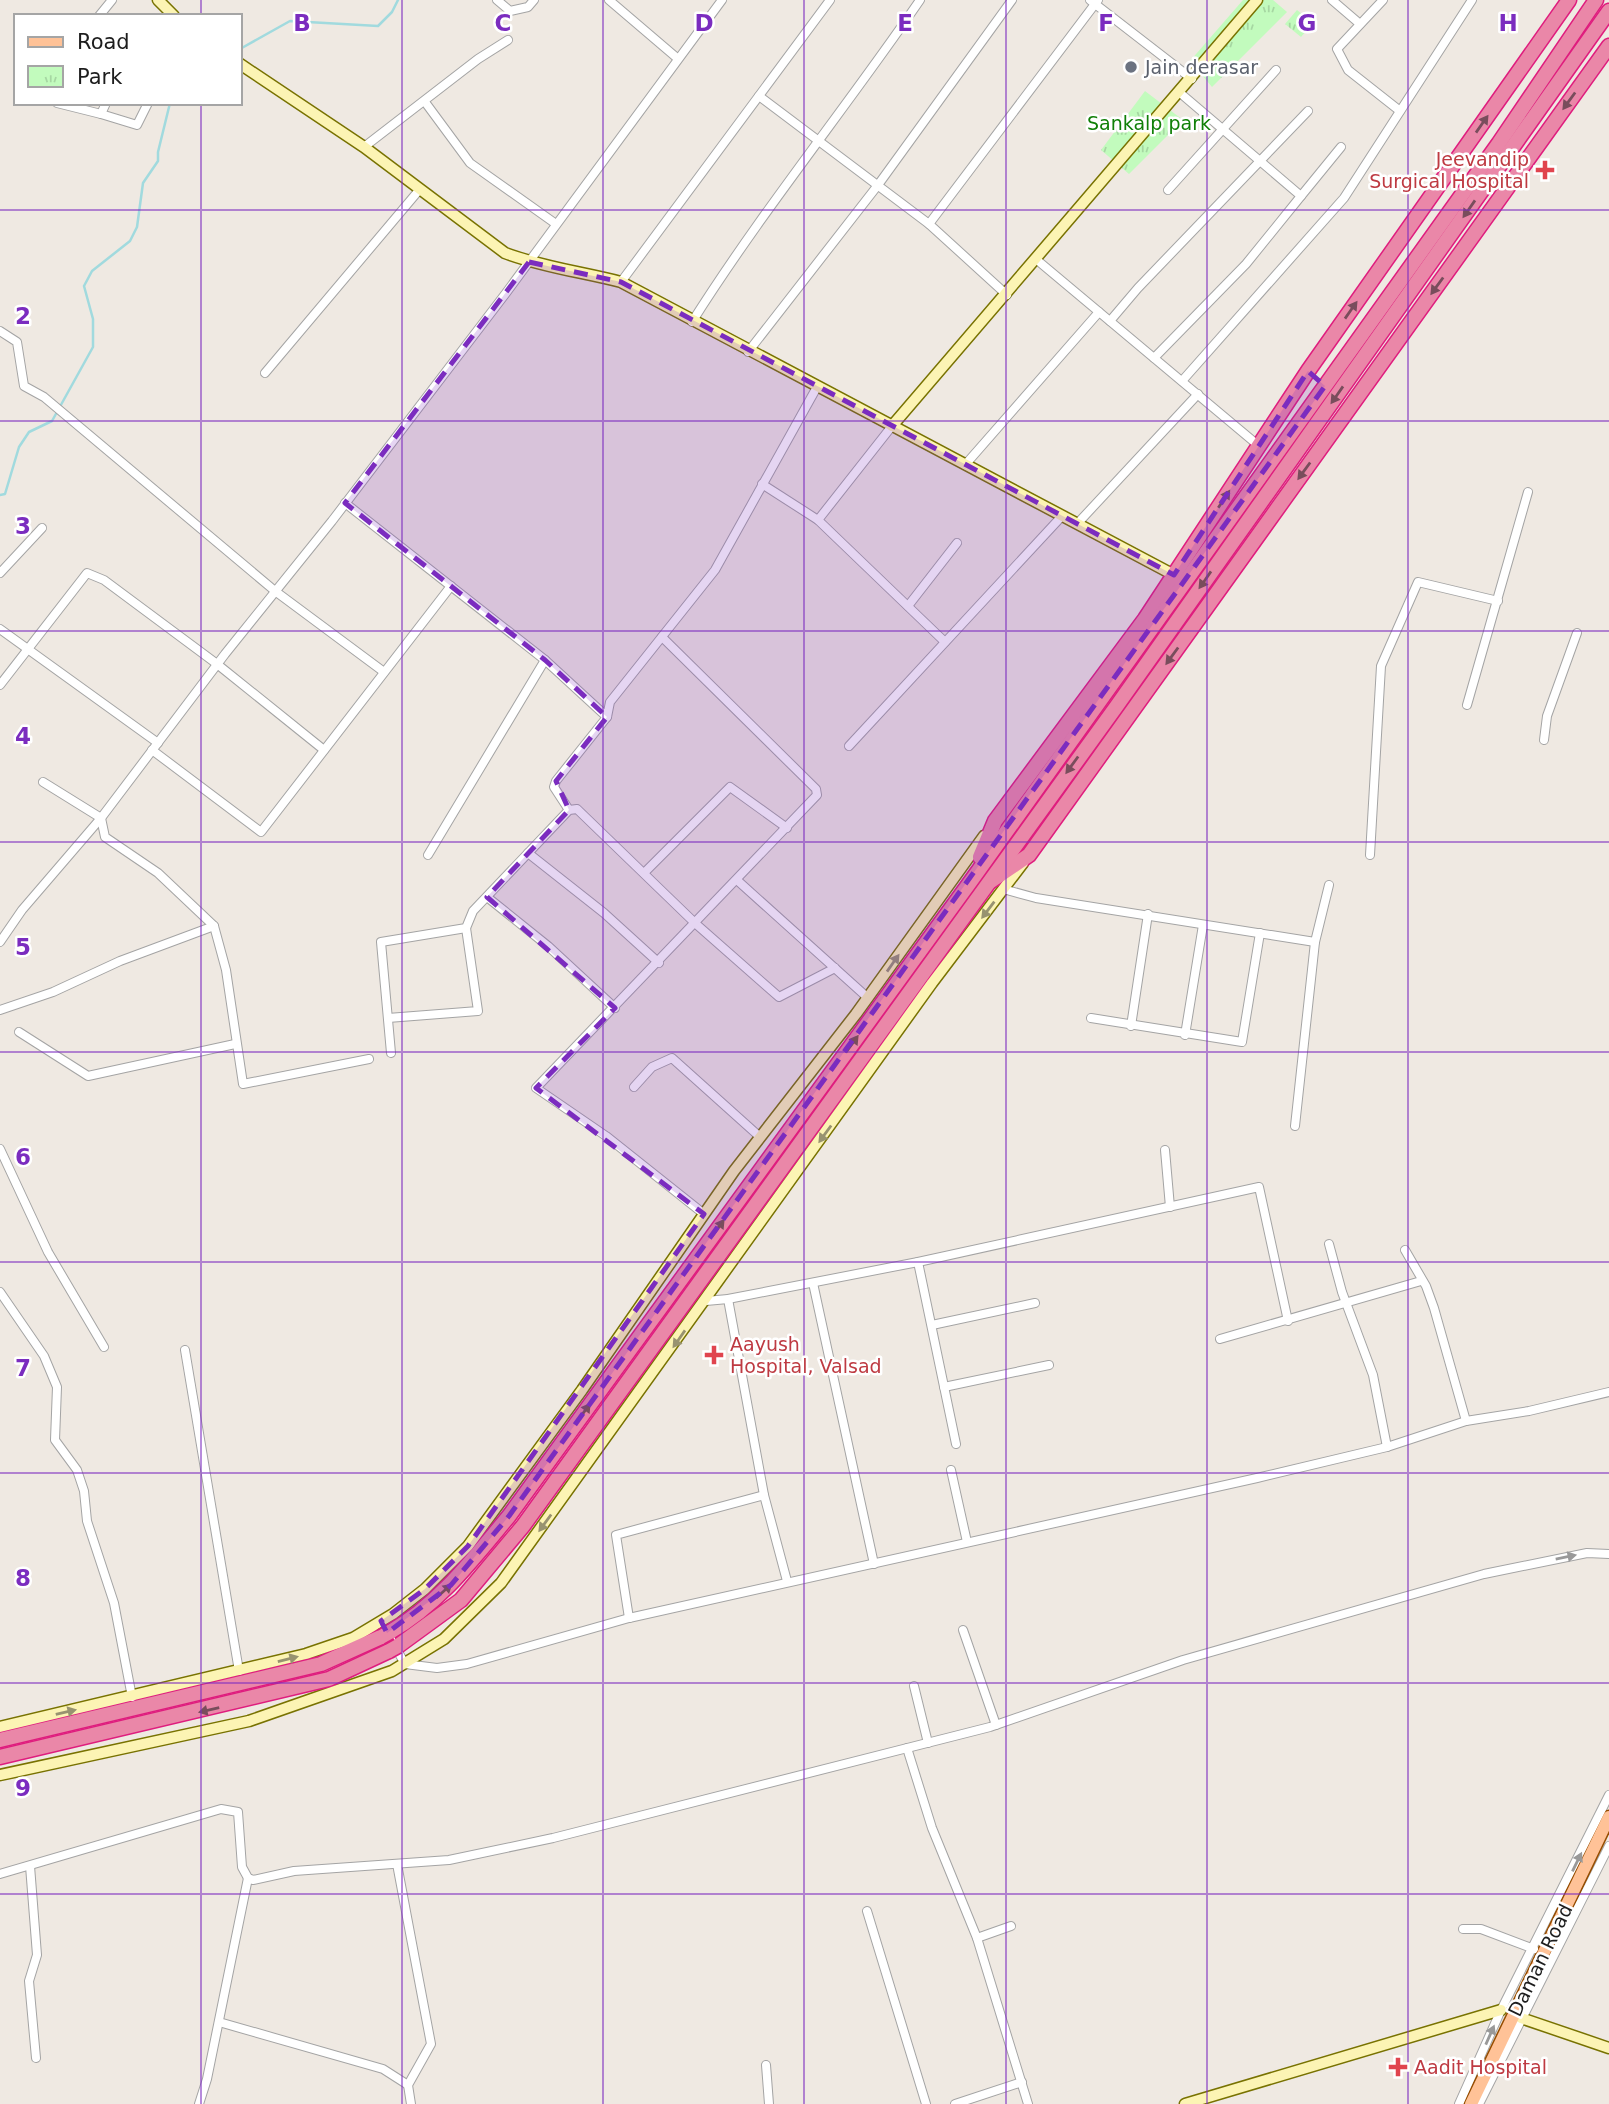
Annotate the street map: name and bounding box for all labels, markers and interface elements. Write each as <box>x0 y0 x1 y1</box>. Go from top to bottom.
text: B <box>293 10 311 36</box>
text: C <box>495 10 511 36</box>
text: D <box>694 10 714 36</box>
text: E <box>897 10 913 36</box>
text: F <box>1098 10 1114 36</box>
text: G <box>1298 10 1316 36</box>
text: H <box>1498 10 1518 36</box>
legend <box>14 14 242 105</box>
text: Road <box>77 30 130 54</box>
place label: Jain derasar <box>1144 56 1258 78</box>
marker: Jain derasar <box>1123 59 1139 75</box>
text: Park <box>77 65 123 89</box>
one-way arrow <box>1562 92 1576 110</box>
park label: Sankalp park <box>1087 112 1211 134</box>
one-way arrow <box>1475 115 1489 133</box>
place label: Jeevandip Surgical Hospital <box>1369 148 1529 192</box>
marker: Jeevandip Surgical Hospital <box>1535 160 1555 180</box>
one-way arrow <box>1461 200 1476 218</box>
one-way arrow <box>1430 277 1444 295</box>
one-way arrow <box>1344 301 1358 319</box>
text: 2 <box>15 303 31 329</box>
one-way arrow <box>1330 386 1344 404</box>
one-way arrow <box>1297 462 1311 480</box>
one-way arrow <box>1217 490 1231 508</box>
text: 3 <box>15 513 31 539</box>
one-way arrow <box>1198 571 1212 589</box>
one-way arrow <box>1165 647 1179 665</box>
text: 4 <box>15 723 31 749</box>
one-way arrow <box>1066 756 1080 774</box>
one-way arrow <box>981 901 995 919</box>
text: 5 <box>15 934 31 960</box>
one-way arrow <box>885 954 899 972</box>
one-way arrow <box>845 1035 859 1053</box>
one-way arrow <box>818 1124 832 1143</box>
text: 6 <box>15 1144 31 1170</box>
one-way arrow <box>711 1219 725 1237</box>
one-way arrow <box>672 1330 686 1348</box>
place label: Aayush Hospital, Valsad <box>730 1333 882 1377</box>
marker: Aayush Hospital, Valsad <box>704 1345 724 1365</box>
text: 7 <box>15 1355 31 1381</box>
one-way arrow <box>577 1403 591 1421</box>
one-way arrow <box>539 1514 553 1532</box>
one-way arrow <box>1555 1552 1577 1563</box>
text: 8 <box>15 1565 31 1591</box>
one-way arrow <box>435 1583 453 1599</box>
one-way arrow <box>277 1653 299 1664</box>
one-way arrow <box>197 1705 219 1716</box>
one-way arrow <box>56 1706 78 1717</box>
text: 9 <box>15 1775 31 1801</box>
one-way arrow <box>1571 1852 1582 1872</box>
street label: Daman Road <box>1503 1900 1577 2020</box>
one-way arrow <box>1485 2024 1496 2045</box>
place label: Aadit Hospital <box>1414 2056 1547 2078</box>
marker: Aadit Hospital <box>1388 2057 1408 2077</box>

